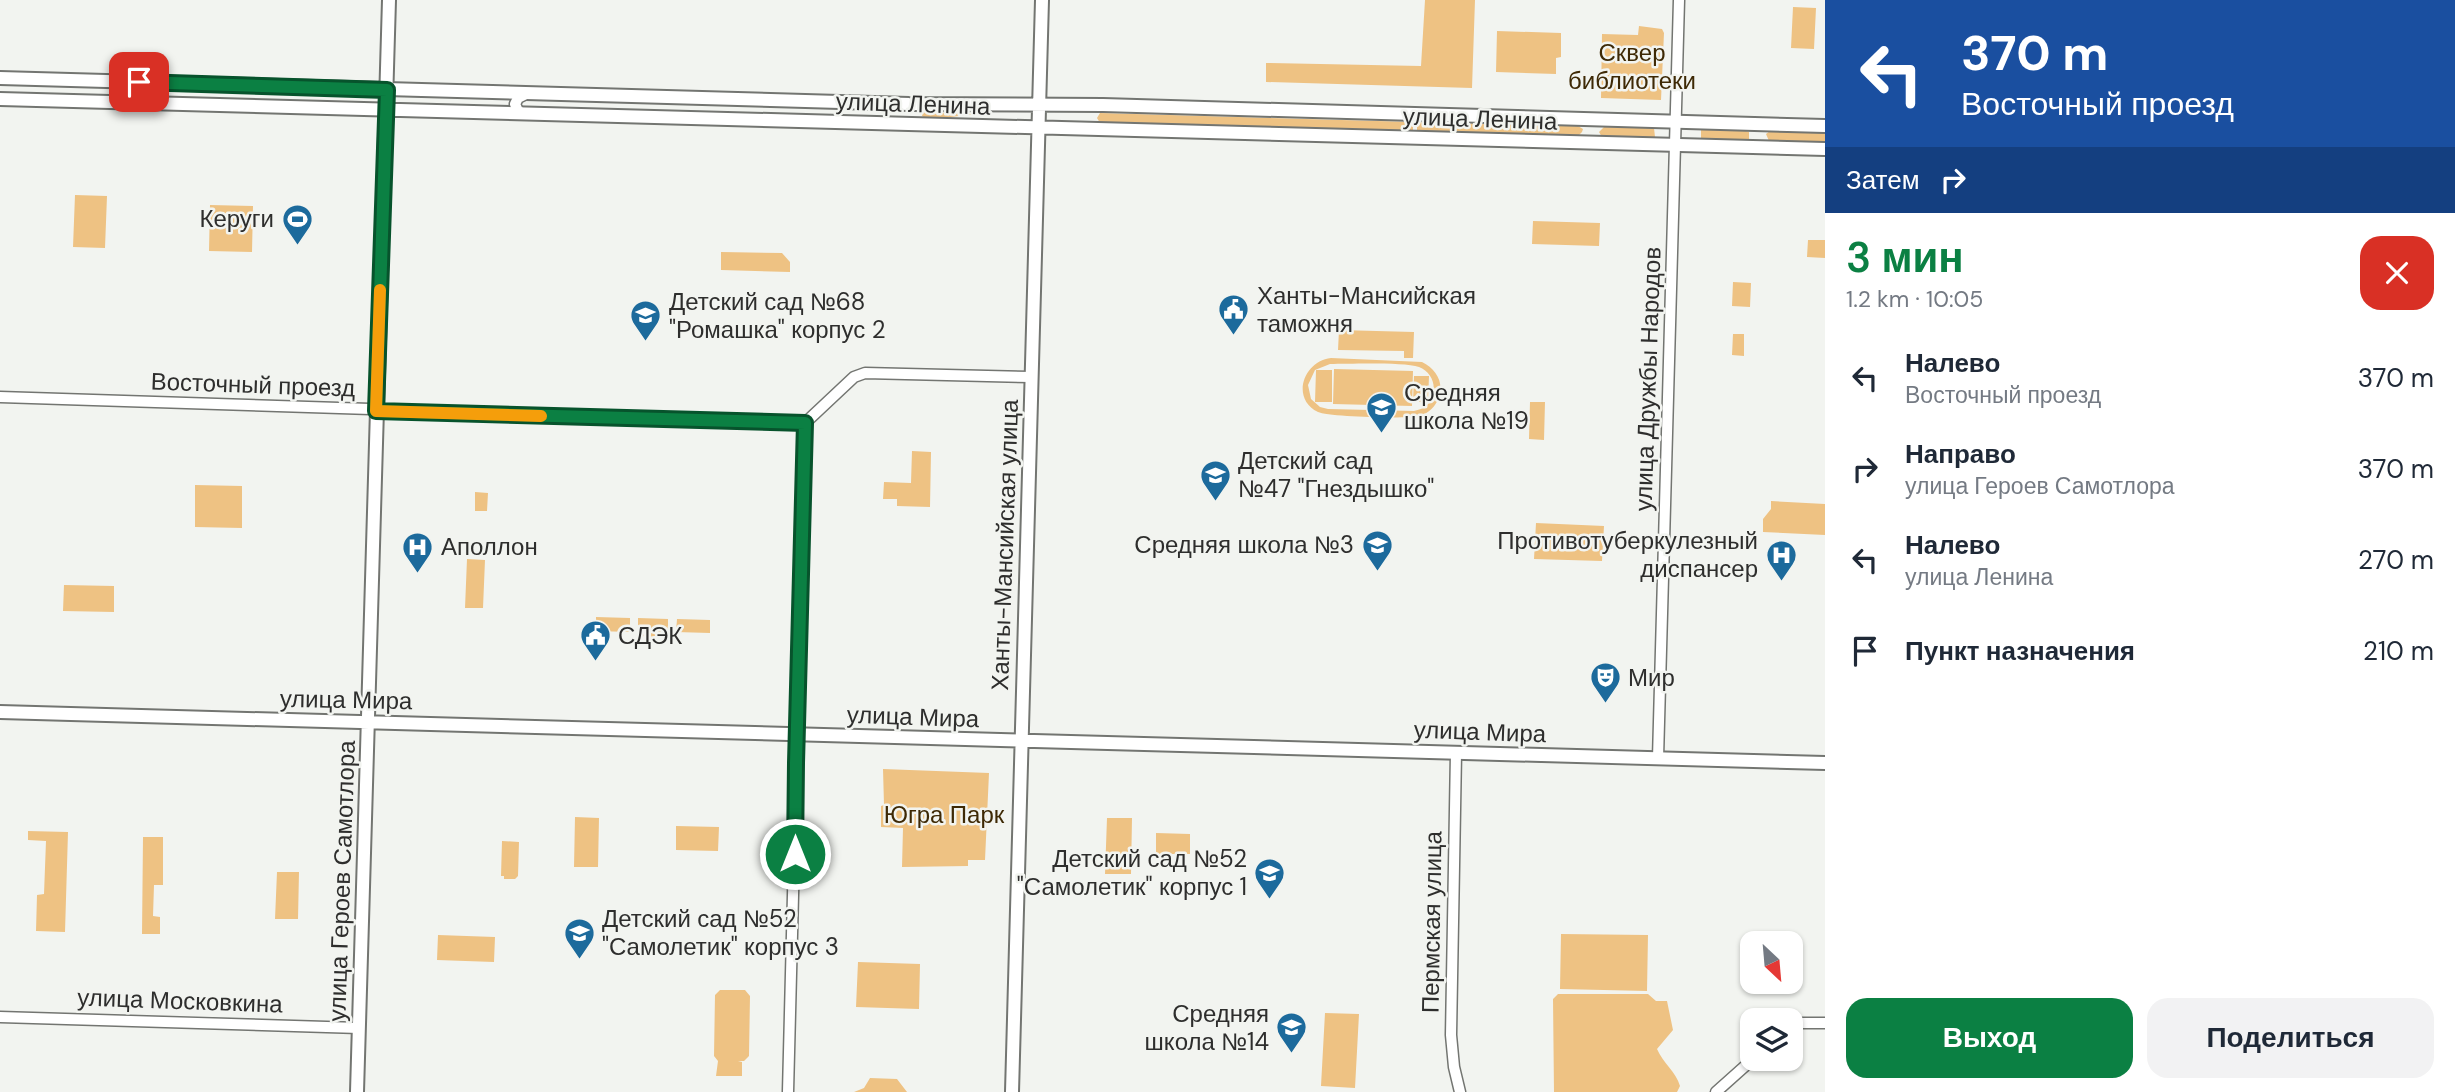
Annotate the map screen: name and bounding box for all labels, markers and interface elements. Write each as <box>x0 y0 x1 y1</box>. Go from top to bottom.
text: 370 m <box>1961 21 2108 85</box>
icon: left <box>1846 28 1937 119</box>
park label: Сквер библиотеки <box>1568 37 1696 96</box>
pin <box>109 52 169 112</box>
icon: arrive <box>120 63 158 101</box>
text: Восточный проезд <box>1961 83 2234 125</box>
street label: улица Ленина <box>835 85 992 122</box>
street label: улица Ленина <box>1402 100 1559 137</box>
icon: right <box>1934 161 1972 199</box>
text: Затем <box>1846 163 1920 197</box>
sports icon: Керуги <box>280 202 314 246</box>
place label: Керуги <box>199 203 274 234</box>
text: 3 мин <box>1846 230 1964 285</box>
button: close <box>2360 236 2434 310</box>
street label: улица Дружбы Народов <box>1627 246 1668 512</box>
place label: Ханты-Мансийская таможня <box>1257 280 1476 339</box>
text: 1.2 km · 10:05 <box>1846 284 1983 314</box>
place label: Детский сад №68 "Ромашка" корпус 2 <box>669 286 886 345</box>
public building icon: Ханты-Мансийская таможня <box>1217 293 1251 337</box>
school or university icon: Детский сад №68 "Ромашка" корпус 2 <box>629 299 663 343</box>
text: Налево <box>1905 346 2000 380</box>
icon: left <box>1846 359 1884 397</box>
text: 370 m <box>2358 361 2434 395</box>
street label: Восточный проезд <box>150 365 356 404</box>
place label: Средняя школа №19 <box>1404 377 1529 436</box>
text: Восточный проезд <box>1905 380 2101 410</box>
school or university icon: Средняя школа №19 <box>1364 390 1398 434</box>
street label: Ханты-Мансийская улица <box>984 398 1025 691</box>
text: Направо <box>1905 437 2016 471</box>
place label: Детский сад №47 "Гнездышко" <box>1238 445 1434 504</box>
icon: right <box>1846 450 1884 488</box>
text: 370 m <box>2358 452 2434 486</box>
school or university icon: Детский сад №47 "Гнездышко" <box>1198 458 1232 502</box>
text: улица Героев Самотлора <box>1905 471 2175 501</box>
place label: Противотуберкулезный диспансер <box>1497 525 1758 584</box>
school or university icon: Средняя школа №3 <box>1360 528 1394 572</box>
text: Налево <box>1905 528 2000 562</box>
place label: Средняя школа №3 <box>1134 529 1354 560</box>
hospital icon: Аполлон <box>401 530 435 574</box>
place label: Аполлон <box>441 531 538 562</box>
hospital icon: Противотуберкулезный диспансер <box>1764 538 1798 582</box>
icon: left <box>1846 541 1884 579</box>
text: 270 m <box>2358 543 2434 577</box>
text: улица Ленина <box>1905 562 2053 592</box>
public building icon: СДЭК <box>578 619 612 663</box>
place label: СДЭК <box>618 620 682 651</box>
icon: arrive <box>1846 632 1884 670</box>
text: Пункт назначения <box>1905 634 2135 668</box>
text: 210 m <box>2363 634 2434 668</box>
theatre icon: Мир <box>1588 661 1622 705</box>
place label: Мир <box>1628 662 1675 693</box>
street label: улица Мира <box>280 683 413 716</box>
street label: улица Мира <box>846 699 980 734</box>
street label: улица Мира <box>1413 714 1547 749</box>
street label: улица Героев Самотлора <box>321 739 362 1022</box>
park label: Югра Парк <box>884 799 1005 830</box>
position arrow <box>758 817 832 891</box>
street label: Пермская улица <box>1414 830 1449 1013</box>
place label: Детский сад №52 "Самолетик" корпус 1 <box>1017 843 1247 902</box>
school or university icon: Детский сад №52 "Самолетик" корпус 1 <box>1253 856 1287 900</box>
place label: Детский сад №52 "Самолетик" корпус 3 <box>602 903 839 962</box>
school or university icon: Детский сад №52 "Самолетик" корпус 3 <box>562 916 596 960</box>
north arrow <box>1740 931 1802 994</box>
map controls <box>1740 931 1803 1071</box>
street label: улица Московкина <box>77 981 284 1020</box>
place label: Средняя школа №14 <box>1145 998 1269 1057</box>
button: Выход <box>1846 998 2133 1078</box>
button: Поделиться <box>2147 998 2434 1078</box>
button: layers <box>1740 1008 1803 1071</box>
school or university icon: Средняя школа №14 <box>1275 1011 1309 1055</box>

